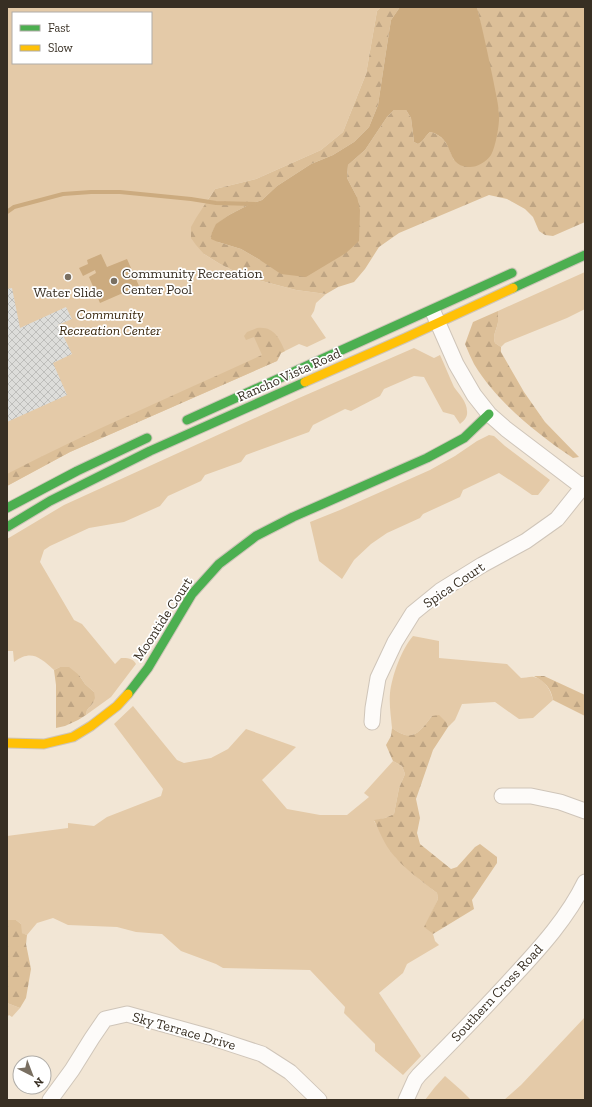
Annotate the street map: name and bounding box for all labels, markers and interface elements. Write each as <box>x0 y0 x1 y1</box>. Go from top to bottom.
legend <box>12 12 152 64</box>
text: Fast <box>48 21 71 35</box>
text: Slow <box>48 41 74 55</box>
place label: Community Recreation Center Pool <box>122 265 262 298</box>
marker: Water Slide <box>63 272 73 282</box>
marker: Community Recreation Center Pool <box>109 276 119 286</box>
place label: Water Slide <box>33 284 103 301</box>
park label: Community Recreation Center <box>59 306 161 339</box>
street label: Rancho Vista Road <box>235 344 344 405</box>
street label: Spica Court <box>420 558 489 612</box>
street label: Moontide Court <box>130 573 197 664</box>
street label: Southern Cross Road <box>448 941 547 1045</box>
street label: Sky Terrace Drive <box>130 1008 238 1054</box>
north arrow <box>12 1055 52 1095</box>
text: N <box>30 1074 46 1090</box>

